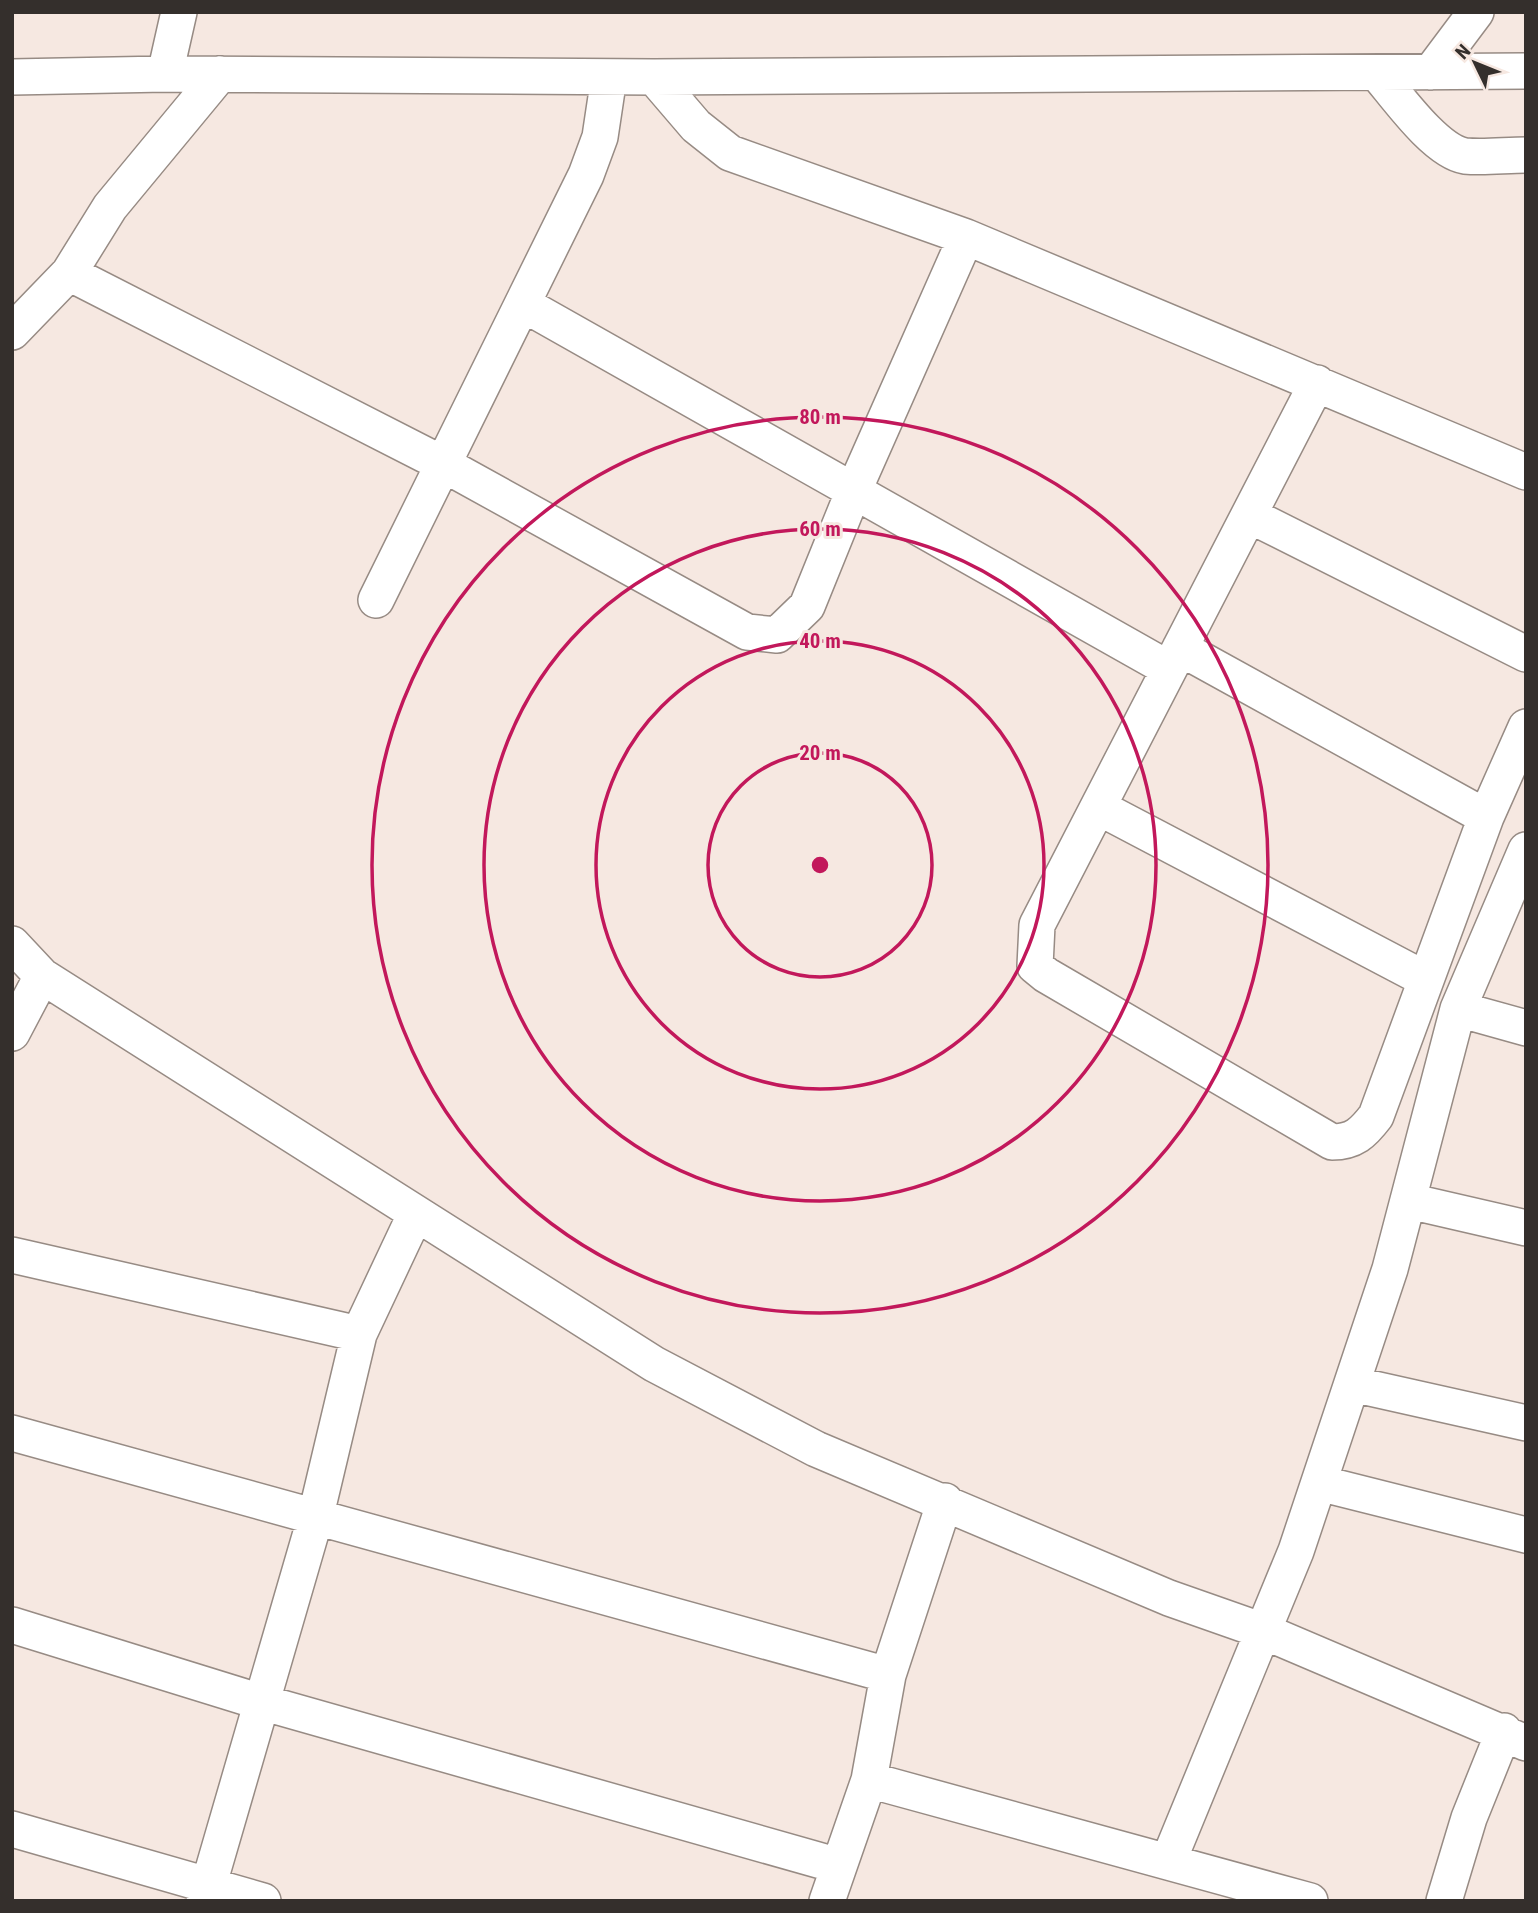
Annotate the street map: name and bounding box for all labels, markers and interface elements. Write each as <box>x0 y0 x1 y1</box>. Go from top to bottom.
north arrow <box>1440 28 1510 98</box>
text: N <box>1451 40 1475 64</box>
text: 80 m <box>799 405 841 429</box>
text: 60 m <box>799 517 841 541</box>
text: 40 m <box>799 629 841 653</box>
text: 20 m <box>799 741 841 765</box>
centre of rings <box>808 853 832 877</box>

